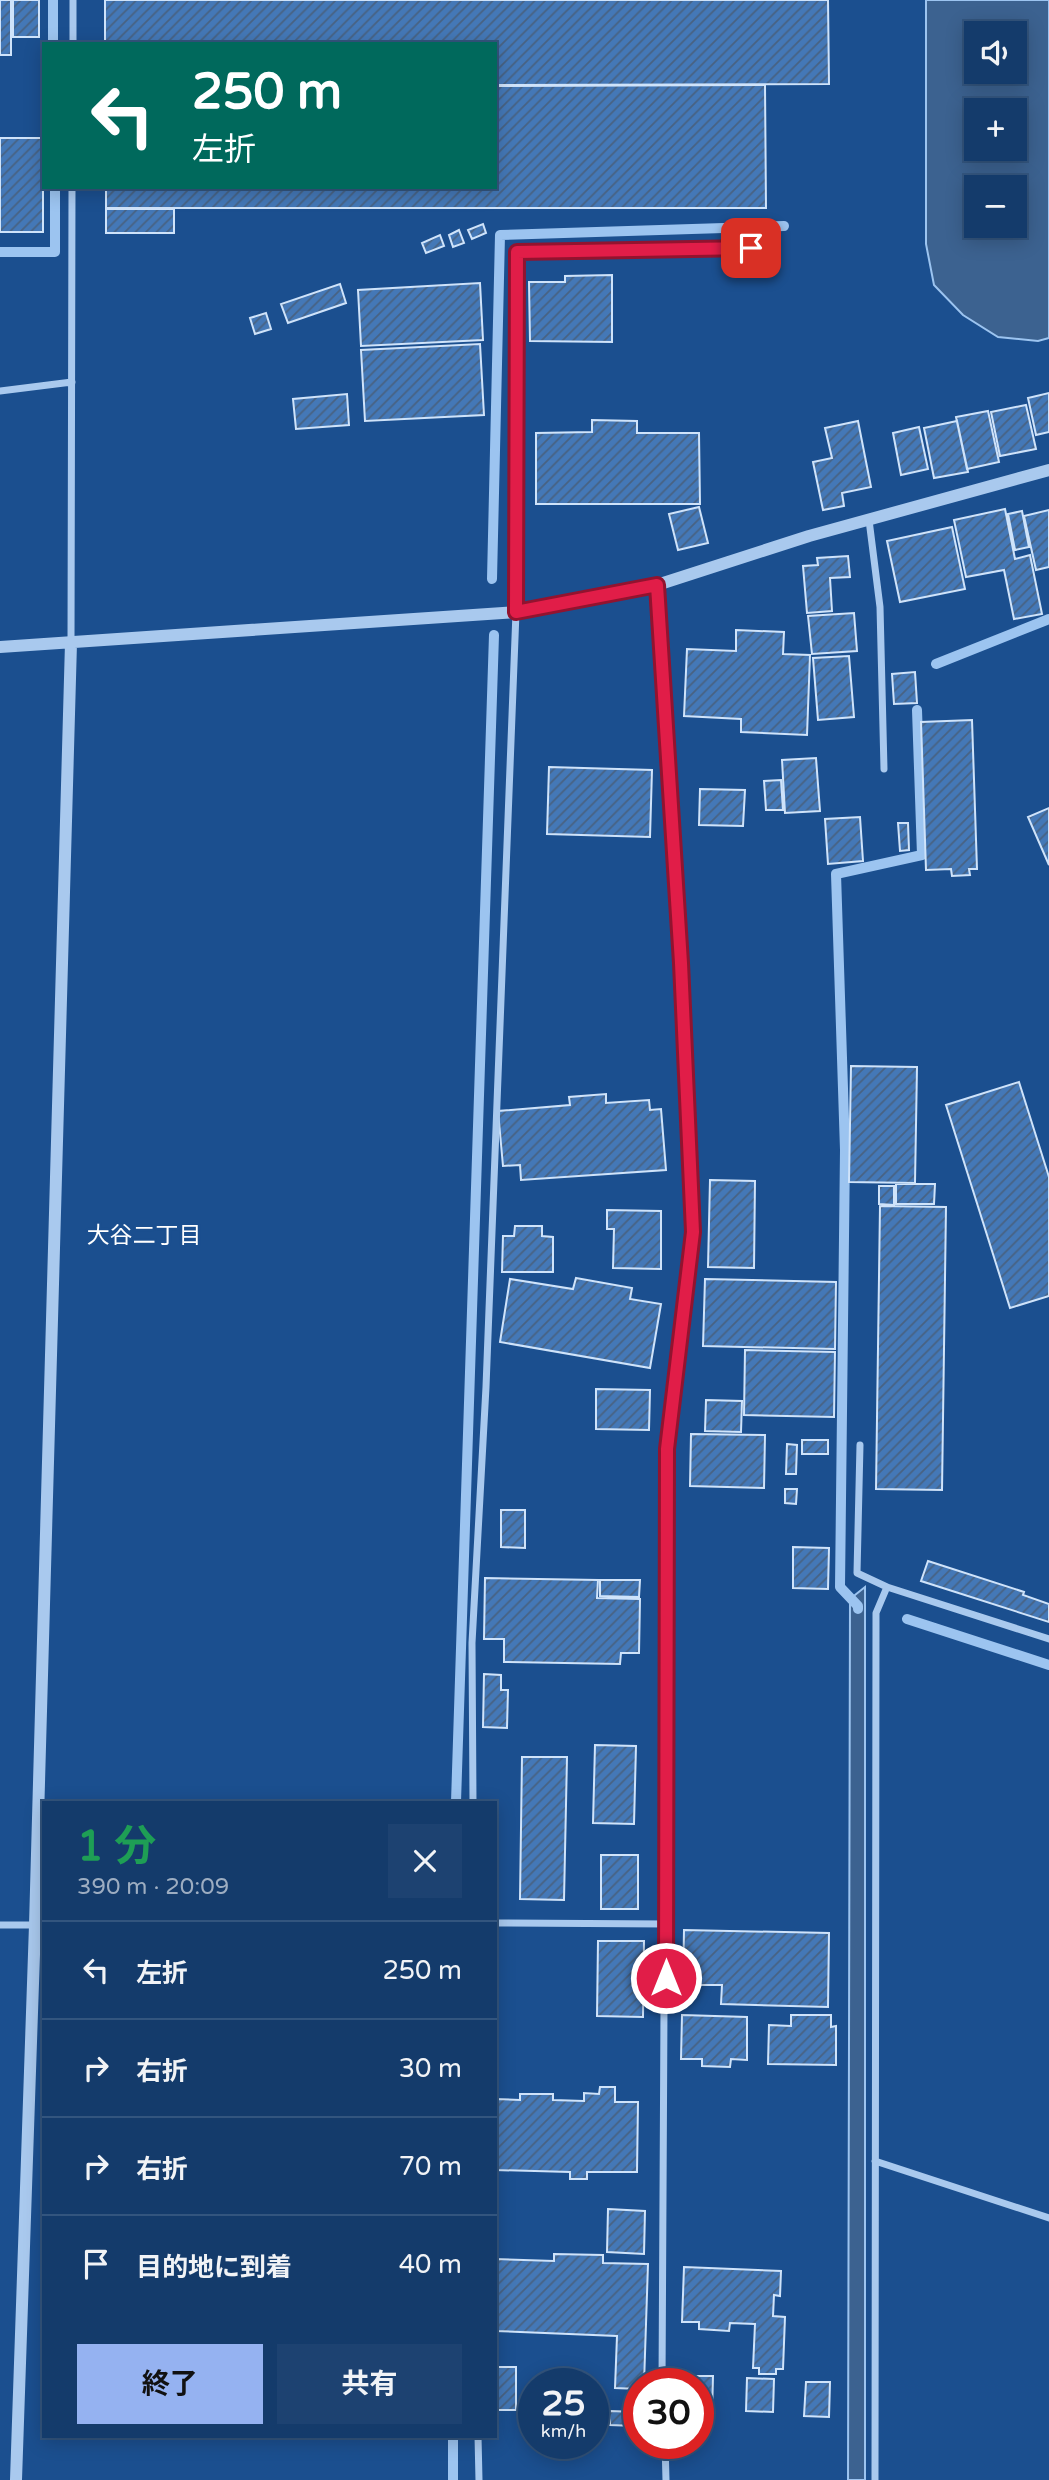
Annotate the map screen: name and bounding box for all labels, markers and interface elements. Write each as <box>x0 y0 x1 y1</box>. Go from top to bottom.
map controls <box>964 21 1027 238</box>
button: sound <box>964 21 1027 84</box>
text: 250 m <box>192 63 342 122</box>
icon: left <box>77 70 168 161</box>
button: + <box>964 98 1027 161</box>
text: 左折 <box>192 131 256 169</box>
button: − <box>964 175 1027 238</box>
pin <box>721 218 781 278</box>
icon: arrive <box>732 229 770 267</box>
district label: 大谷二丁目 <box>87 1222 202 1250</box>
text: 1 分 <box>77 1821 156 1872</box>
button: close <box>388 1824 462 1898</box>
text: 390 m · 20:09 <box>77 1873 229 1901</box>
position arrow <box>629 1941 703 2015</box>
icon: left <box>77 1951 115 1989</box>
text: 250 m <box>382 1955 462 1986</box>
text: 左折 <box>136 1958 188 1989</box>
icon: right <box>77 2049 115 2087</box>
text: 30 m <box>399 2053 462 2084</box>
text: 右折 <box>136 2056 188 2087</box>
icon: right <box>77 2147 115 2185</box>
text: 70 m <box>399 2151 462 2182</box>
text: 右折 <box>136 2154 188 2185</box>
icon: arrive <box>77 2245 115 2283</box>
text: 40 m <box>399 2249 462 2280</box>
text: 目的地に到着 <box>136 2252 292 2283</box>
button: 終了 <box>77 2344 263 2424</box>
button: 共有 <box>277 2344 462 2424</box>
speed limit sign: 30 <box>623 2368 714 2459</box>
text: 25 <box>542 2383 585 2425</box>
text: km/h <box>541 2420 586 2442</box>

